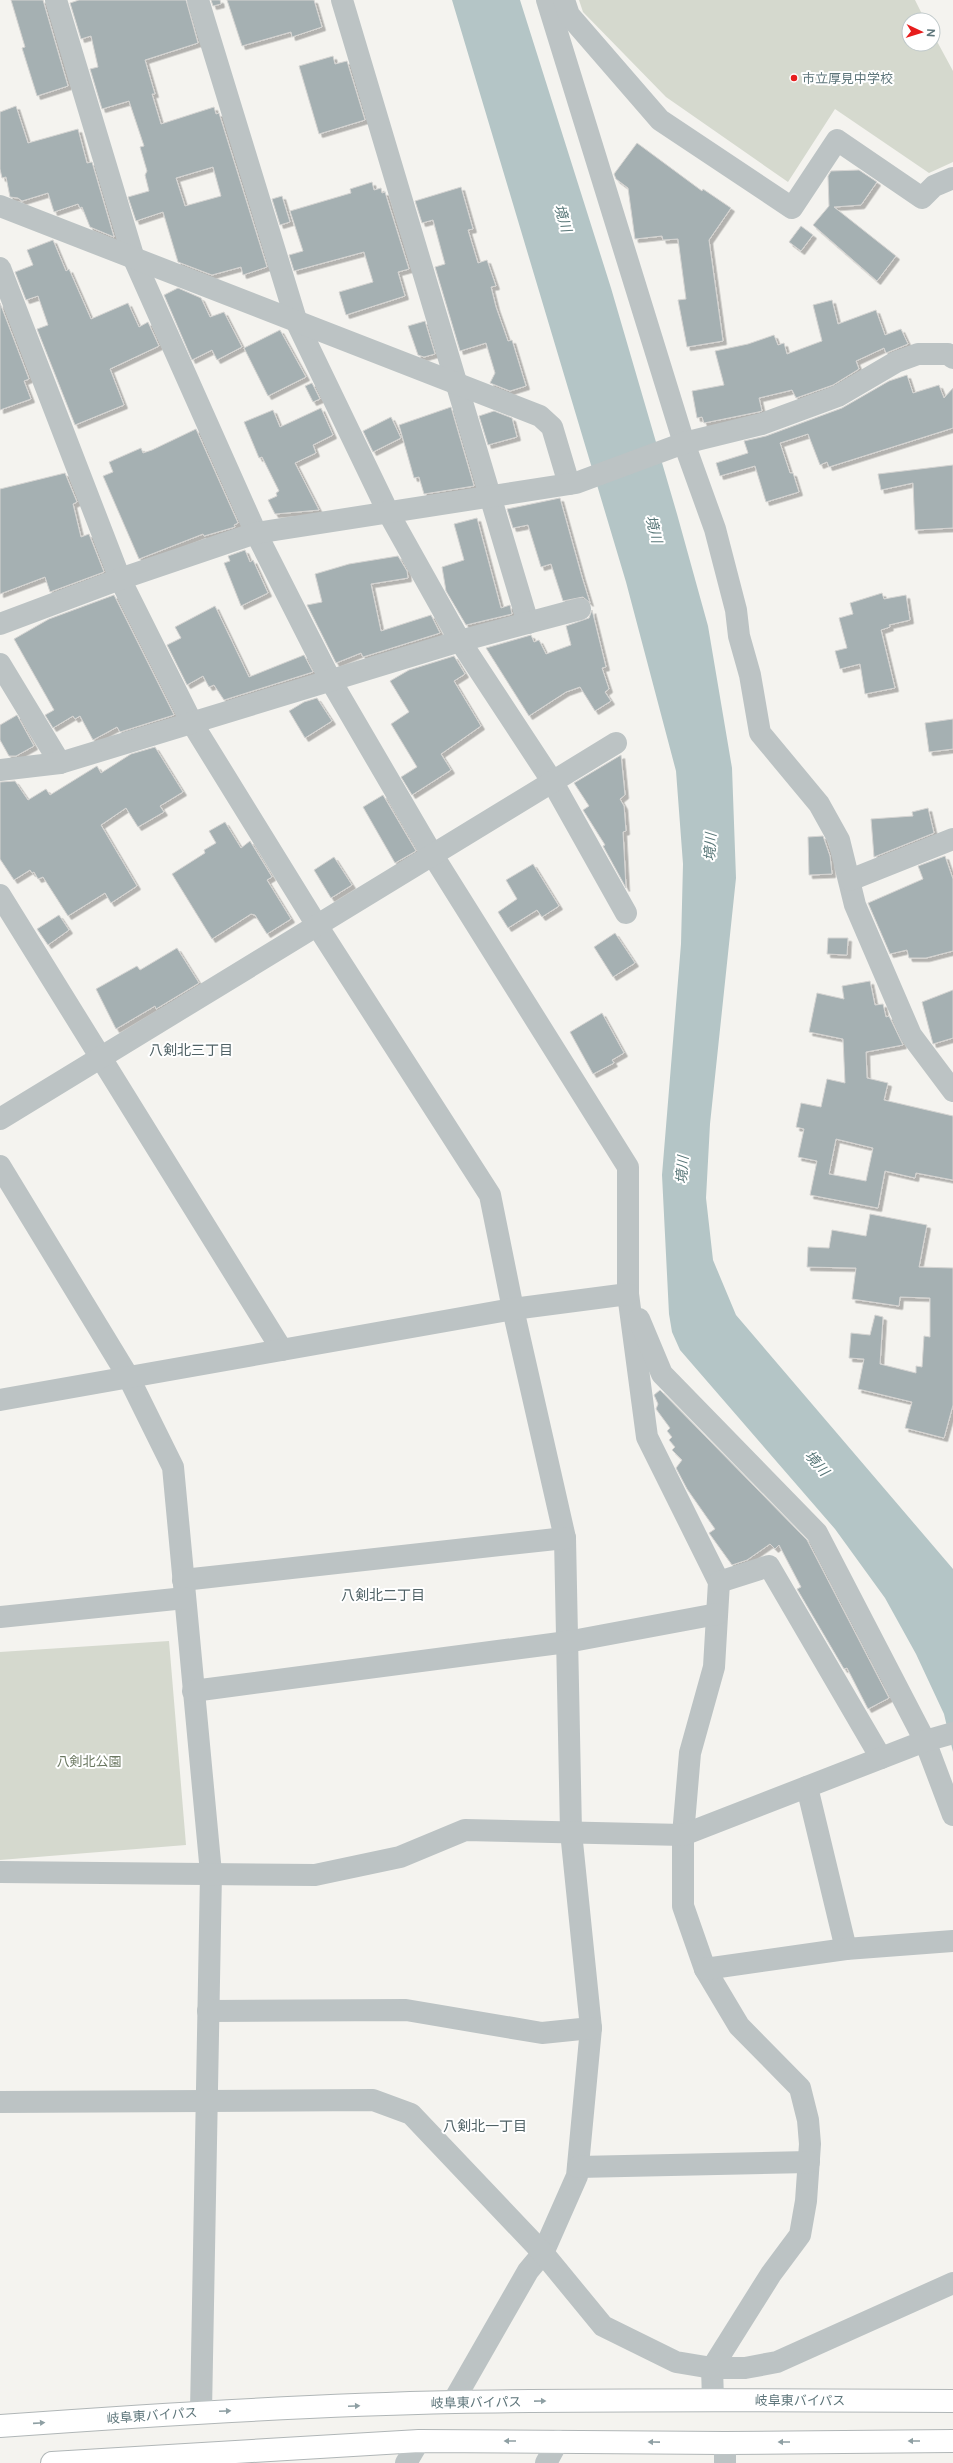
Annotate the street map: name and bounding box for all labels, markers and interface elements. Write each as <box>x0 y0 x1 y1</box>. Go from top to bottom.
north arrow <box>901 12 941 52</box>
text: N <box>925 28 937 37</box>
place label: 市立厚見中学校 <box>802 71 893 86</box>
marker: 市立厚見中学校 <box>789 73 799 83</box>
water label: 境川 <box>551 202 575 236</box>
water label: 境川 <box>643 513 666 546</box>
water label: 境川 <box>701 831 719 861</box>
district label: 八剣北三丁目 <box>149 1042 233 1058</box>
water label: 境川 <box>673 1153 691 1185</box>
water label: 境川 <box>802 1447 834 1480</box>
district label: 八剣北二丁目 <box>341 1587 425 1603</box>
park label: 八剣北公園 <box>56 1754 122 1769</box>
district label: 八剣北一丁目 <box>443 2118 527 2134</box>
street label: 岐阜東バイパス <box>755 2393 845 2408</box>
street label: 岐阜東バイパス <box>431 2394 522 2411</box>
one-way arrow <box>534 2398 547 2404</box>
one-way arrow <box>348 2403 361 2409</box>
street label: 岐阜東バイパス <box>106 2405 198 2426</box>
one-way arrow <box>219 2408 232 2414</box>
one-way arrow <box>33 2420 46 2426</box>
one-way arrow <box>503 2438 516 2444</box>
one-way arrow <box>907 2438 920 2444</box>
one-way arrow <box>647 2439 660 2445</box>
one-way arrow <box>777 2439 790 2445</box>

